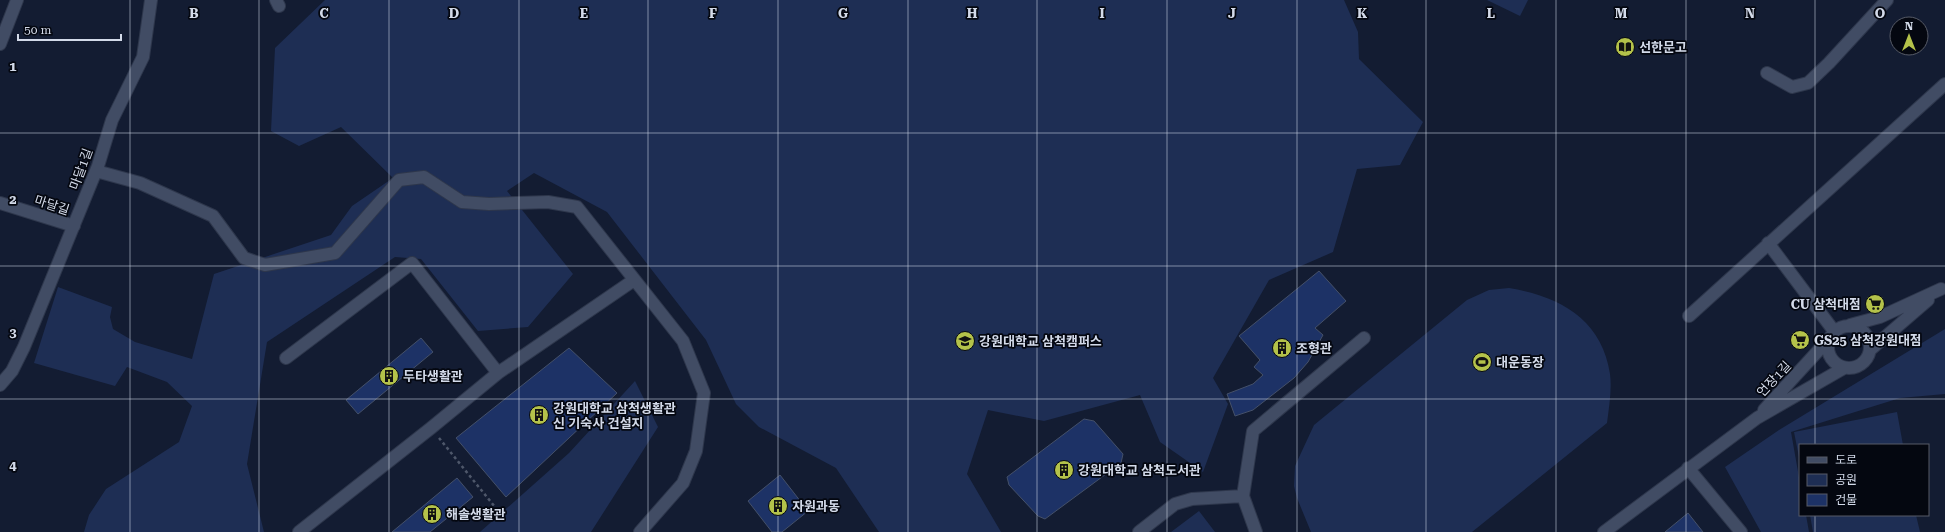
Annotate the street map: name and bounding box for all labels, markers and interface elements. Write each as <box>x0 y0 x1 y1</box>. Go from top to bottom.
text: B <box>189 6 199 21</box>
text: C <box>319 6 329 21</box>
text: D <box>449 6 459 21</box>
text: E <box>580 6 588 21</box>
text: F <box>709 6 717 21</box>
text: G <box>838 6 848 21</box>
text: H <box>967 6 978 21</box>
text: I <box>1099 6 1105 21</box>
text: J <box>1228 6 1236 21</box>
text: K <box>1357 6 1368 21</box>
text: L <box>1487 6 1495 21</box>
text: M <box>1615 6 1628 21</box>
text: N <box>1745 6 1755 21</box>
text: O <box>1875 6 1886 21</box>
scale bar <box>18 16 121 42</box>
north arrow <box>1889 16 1929 56</box>
text: N <box>1905 20 1914 33</box>
text: 50 m <box>24 23 51 37</box>
library icon: 선한문고 <box>1614 36 1636 58</box>
place label: 선한문고 <box>1639 40 1687 55</box>
text: 1 <box>9 59 17 74</box>
street label: 마달1길 <box>67 146 95 192</box>
text: 2 <box>9 192 17 207</box>
street label: 마달길 <box>33 192 71 218</box>
supermarket icon: CU 삼척대점 <box>1864 293 1886 315</box>
place label: CU 삼척대점 <box>1791 297 1861 312</box>
text: 3 <box>9 325 17 340</box>
supermarket icon: GS25 삼척강원대점 <box>1789 329 1811 351</box>
school or university icon: 강원대학교 삼척캠퍼스 <box>954 330 976 352</box>
place label: GS25 삼척강원대점 <box>1814 333 1922 348</box>
place label: 강원대학교 삼척캠퍼스 <box>979 334 1102 349</box>
building icon: 조형관 <box>1271 337 1293 359</box>
place label: 조형관 <box>1296 341 1332 356</box>
sports icon: 대운동장 <box>1471 351 1493 373</box>
place label: 대운동장 <box>1496 355 1544 370</box>
street label: 언장1길 <box>1754 358 1794 400</box>
building icon: 두타생활관 <box>378 365 400 387</box>
place label: 두타생활관 <box>403 369 463 384</box>
place label: 강원대학교 삼척생활관 신 기숙사 건설지 <box>553 401 676 431</box>
building icon: 강원대학교 삼척생활관 신 기숙사 건설지 <box>528 404 550 426</box>
legend <box>1799 444 1929 516</box>
text: 도로 <box>1835 453 1857 467</box>
text: 4 <box>9 458 17 473</box>
building icon: 강원대학교 삼척도서관 <box>1053 459 1075 481</box>
place label: 강원대학교 삼척도서관 <box>1078 463 1201 478</box>
text: 공원 <box>1835 473 1857 487</box>
text: 건물 <box>1835 493 1857 507</box>
building icon: 자원과동 <box>767 495 789 517</box>
place label: 자원과동 <box>792 499 840 514</box>
building icon: 해솔생활관 <box>421 503 443 525</box>
place label: 해솔생활관 <box>446 507 506 522</box>

